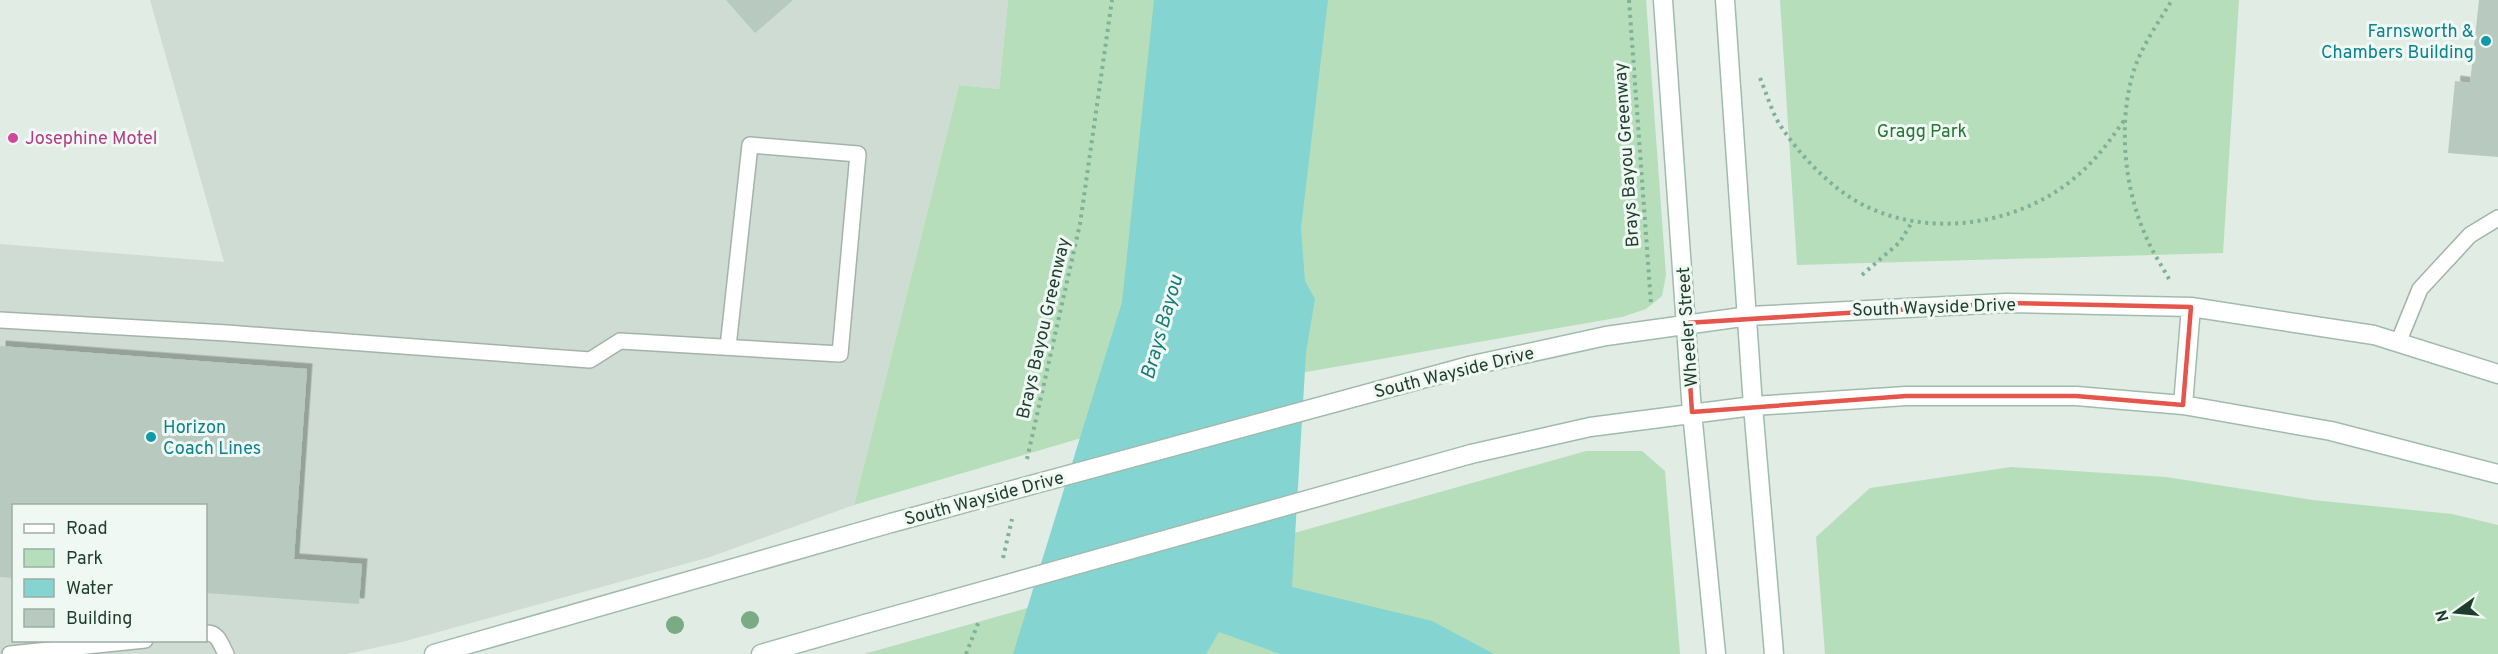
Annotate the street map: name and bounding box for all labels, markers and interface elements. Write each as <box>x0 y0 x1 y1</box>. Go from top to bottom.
place label: Farnsworth & Chambers Building <box>2321 21 2474 65</box>
marker: Farnsworth & Chambers Building <box>2479 34 2493 48</box>
street label: Brays Bayou Greenway <box>1610 62 1645 248</box>
park label: Gragg Park <box>1877 121 1967 144</box>
place label: Josephine Motel <box>25 128 157 151</box>
marker: Josephine Motel <box>6 131 20 145</box>
street label: Brays Bayou Greenway <box>1012 235 1077 421</box>
street label: Wheeler Street <box>1673 266 1704 388</box>
water label: Brays Bayou <box>1136 271 1191 383</box>
street label: South Wayside Drive <box>1852 294 2016 323</box>
street label: South Wayside Drive <box>1372 342 1537 404</box>
place label: Horizon Coach Lines <box>163 417 261 461</box>
marker: Horizon Coach Lines <box>144 430 158 444</box>
street label: South Wayside Drive <box>902 467 1067 532</box>
legend <box>12 504 207 642</box>
text: Road <box>66 518 108 541</box>
text: Park <box>66 548 103 571</box>
text: Water <box>66 578 113 601</box>
north arrow <box>2426 582 2486 642</box>
text: N <box>2432 607 2455 624</box>
text: Building <box>66 608 132 631</box>

